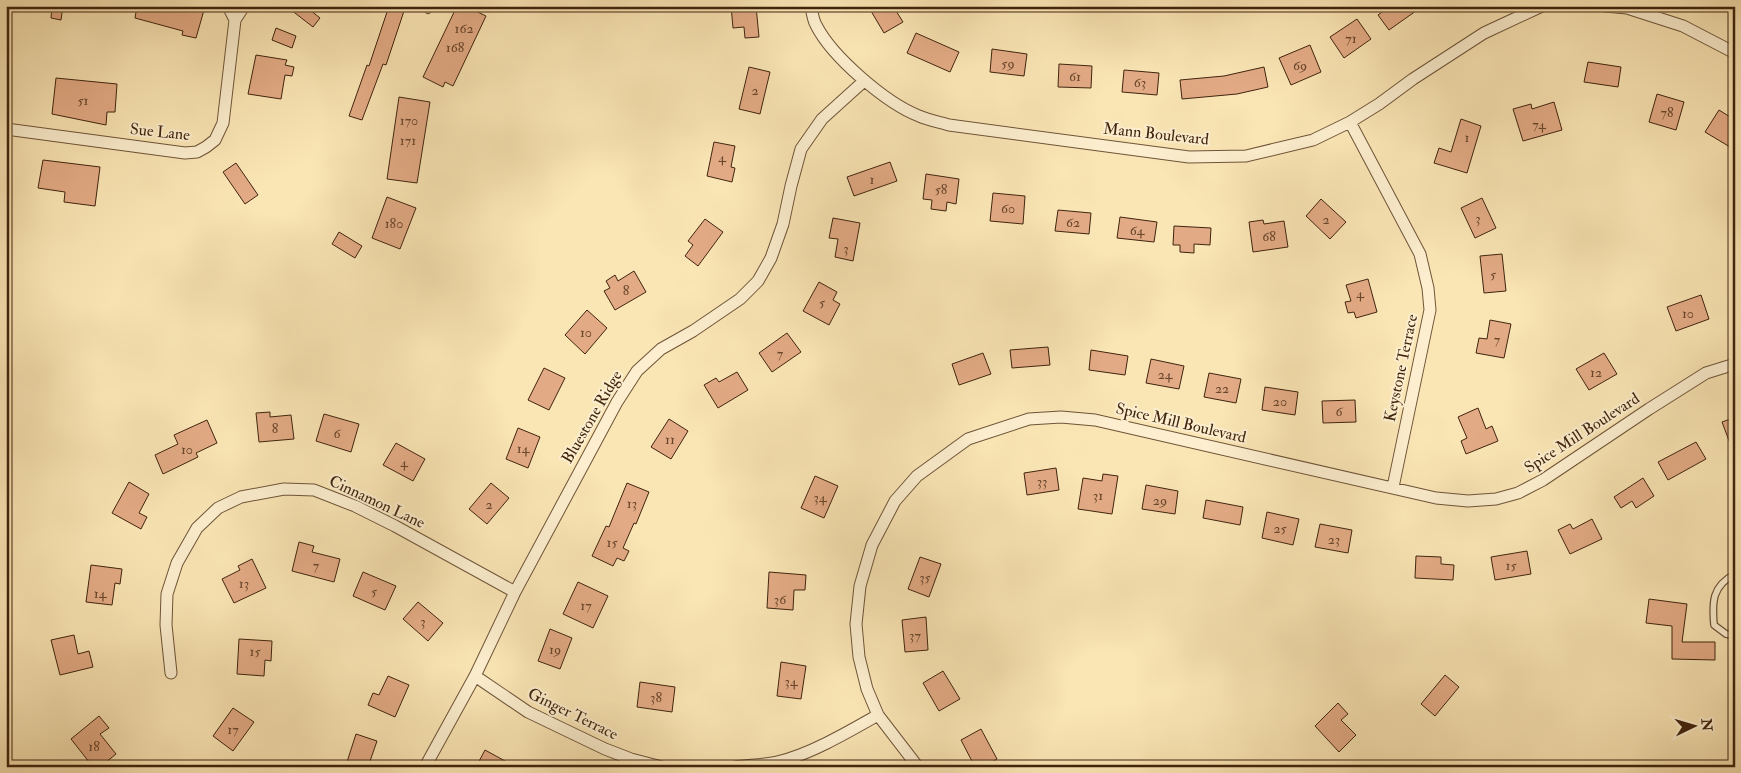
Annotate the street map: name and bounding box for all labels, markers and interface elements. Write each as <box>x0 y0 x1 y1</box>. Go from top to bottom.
house number: 162 <box>454 20 474 37</box>
house number: 71 <box>1345 30 1357 47</box>
house number: 168 <box>446 39 465 56</box>
house number: 59 <box>1001 55 1015 72</box>
house number: 69 <box>1293 57 1307 74</box>
house number: 61 <box>1069 68 1081 85</box>
house number: 63 <box>1134 74 1146 91</box>
house number: 2 <box>751 82 759 99</box>
house number: 51 <box>77 92 89 109</box>
house number: 78 <box>1661 104 1674 121</box>
house number: 170 <box>400 112 418 129</box>
house number: 74 <box>1532 116 1547 133</box>
street label: Sue Lane <box>129 119 191 145</box>
street label: Mann Boulevard <box>1102 119 1210 150</box>
house number: 1 <box>1465 129 1470 146</box>
house number: 171 <box>400 132 416 149</box>
house number: 4 <box>718 149 727 166</box>
house number: 1 <box>870 171 875 188</box>
house number: 58 <box>935 181 948 198</box>
house number: 60 <box>1001 200 1015 217</box>
house number: 3 <box>1475 210 1481 227</box>
house number: 2 <box>1322 211 1330 228</box>
house number: 62 <box>1066 214 1080 231</box>
house number: 180 <box>385 215 403 232</box>
house number: 64 <box>1130 222 1146 239</box>
house number: 68 <box>1262 228 1276 245</box>
house number: 3 <box>843 240 849 257</box>
house number: 5 <box>1490 266 1497 283</box>
house number: 8 <box>623 282 630 299</box>
house number: 4 <box>1356 285 1365 302</box>
house number: 5 <box>819 294 826 311</box>
house number: 10 <box>1682 305 1694 322</box>
street label: Keystone Terrace <box>1380 312 1422 424</box>
house number: 10 <box>580 324 592 341</box>
house number: 7 <box>1494 331 1501 348</box>
house number: 7 <box>777 345 784 362</box>
house number: 12 <box>1590 364 1602 381</box>
house number: 24 <box>1158 366 1174 383</box>
street label: Bluestone Ridge <box>557 367 627 467</box>
house number: 22 <box>1215 380 1229 397</box>
street label: Spice Mill Boulevard <box>1521 388 1644 479</box>
house number: 20 <box>1273 393 1287 410</box>
street label: Spice Mill Boulevard <box>1114 398 1248 449</box>
house number: 6 <box>1335 403 1343 420</box>
house number: 8 <box>272 420 279 437</box>
house number: 6 <box>333 425 341 442</box>
house number: 11 <box>665 431 675 448</box>
house number: 14 <box>517 440 531 457</box>
house number: 10 <box>181 441 193 458</box>
house number: 4 <box>400 454 409 471</box>
street label: Cinnamon Lane <box>326 471 429 533</box>
house number: 33 <box>1037 473 1047 490</box>
house number: 31 <box>1093 487 1103 504</box>
house number: 34 <box>814 489 828 506</box>
house number: 29 <box>1153 492 1167 509</box>
house number: 13 <box>627 495 637 512</box>
house number: 2 <box>485 496 493 513</box>
house number: 25 <box>1273 520 1287 537</box>
house number: 23 <box>1328 531 1340 548</box>
house number: 15 <box>606 534 618 551</box>
house number: 7 <box>313 557 320 574</box>
house number: 15 <box>1505 557 1517 574</box>
house number: 35 <box>919 569 932 586</box>
house number: 13 <box>239 575 249 592</box>
house number: 5 <box>371 583 378 600</box>
house number: 14 <box>94 585 108 602</box>
house number: 36 <box>774 591 787 608</box>
house number: 17 <box>580 597 592 614</box>
house number: 3 <box>420 613 426 630</box>
house number: 37 <box>909 627 921 644</box>
house number: 19 <box>549 641 561 658</box>
house number: 15 <box>249 643 261 660</box>
house number: 34 <box>785 673 799 690</box>
street label: Ginger Terrace <box>525 684 622 745</box>
house number: 38 <box>650 689 662 706</box>
north arrow <box>1668 700 1718 750</box>
text: N <box>1697 717 1716 732</box>
house number: 17 <box>227 721 239 738</box>
house number: 18 <box>88 738 100 755</box>

